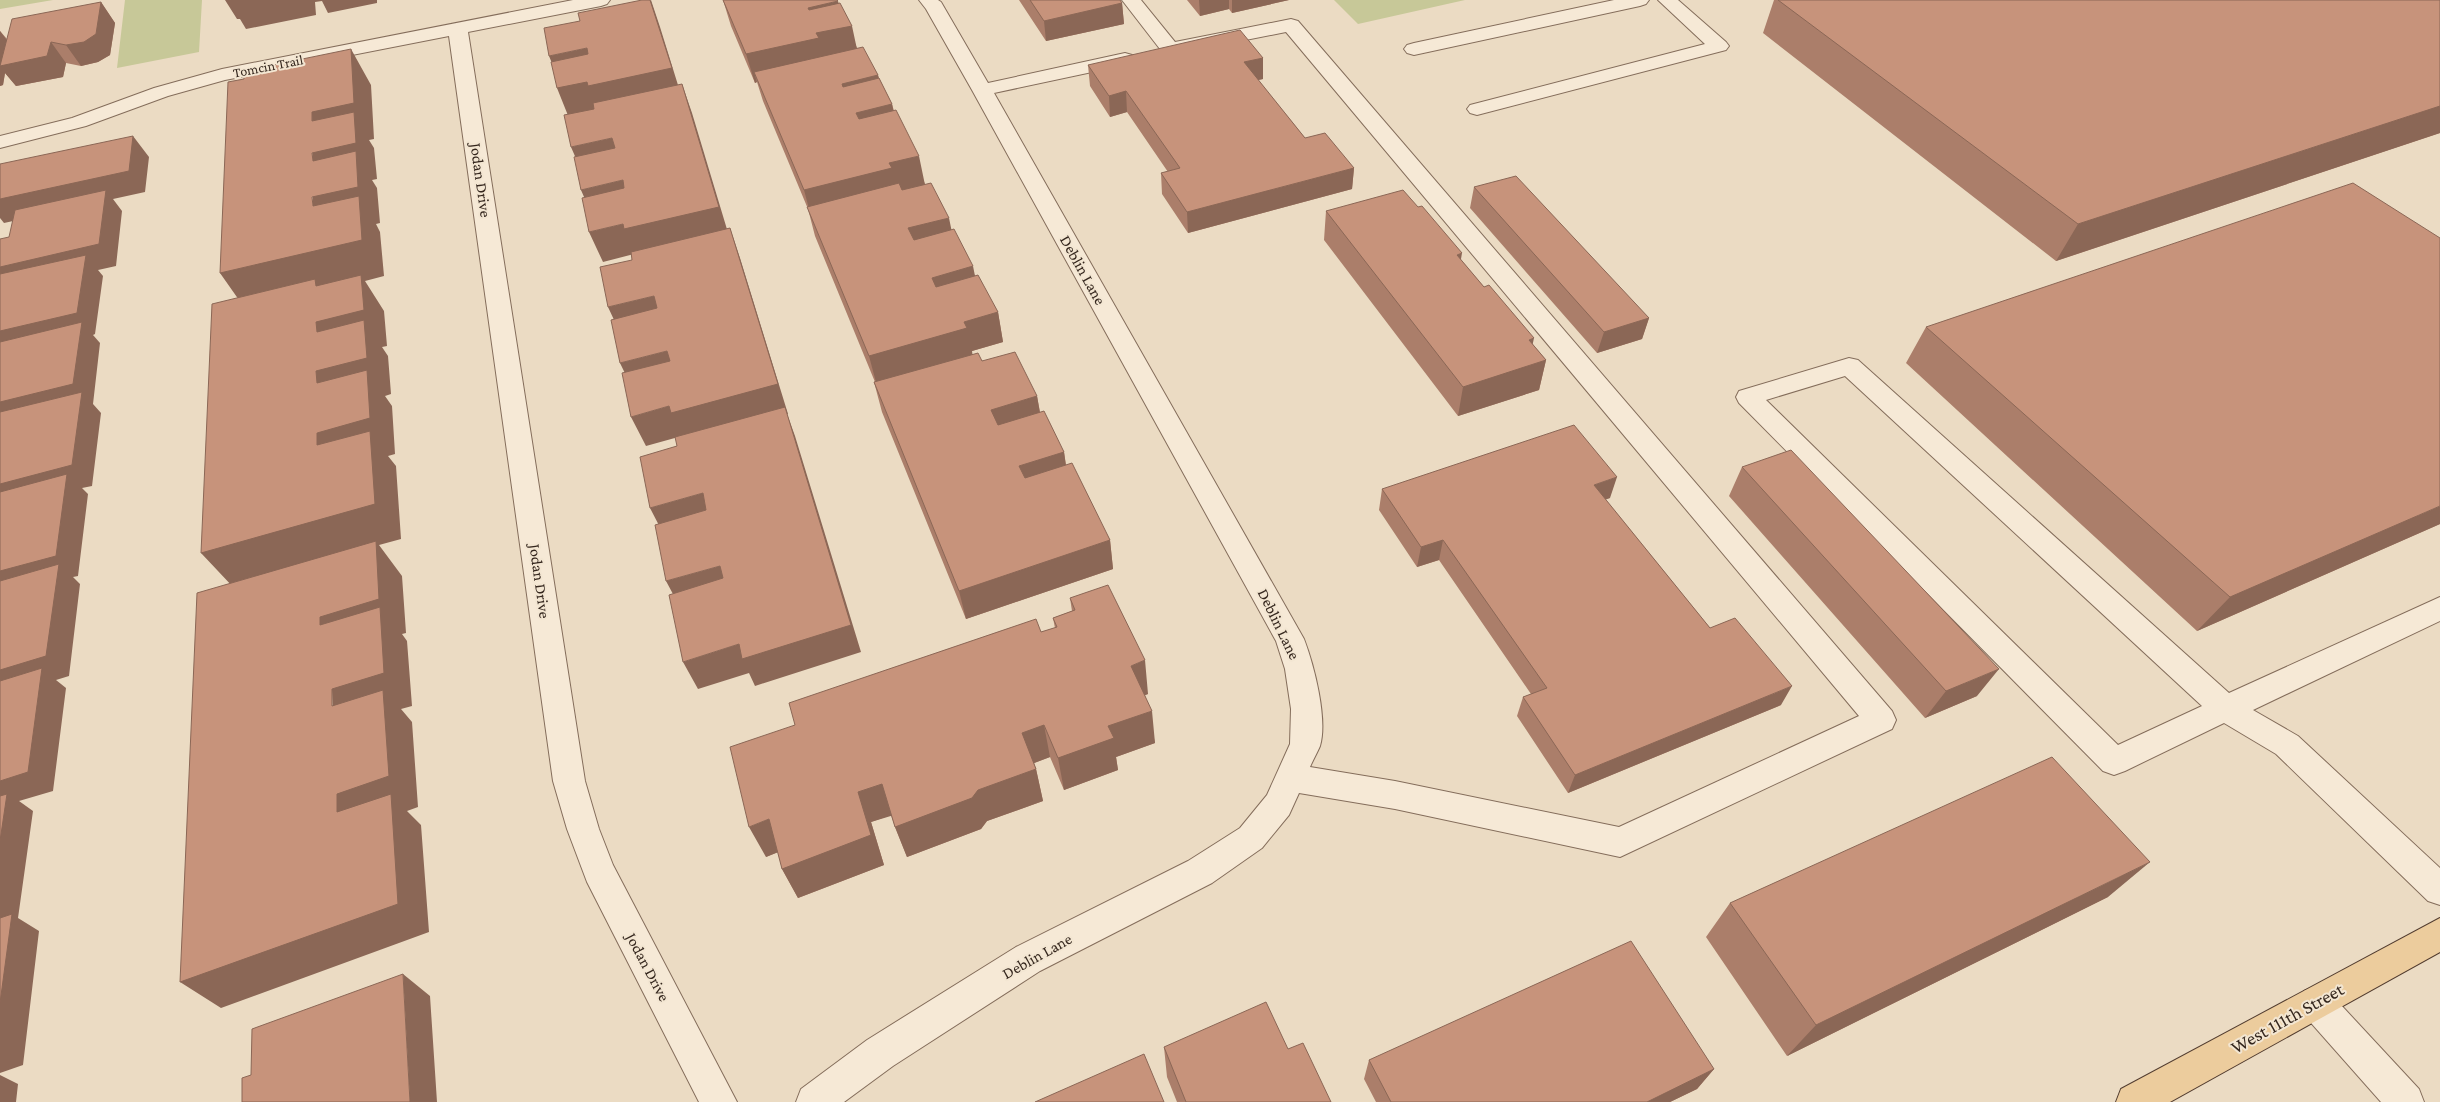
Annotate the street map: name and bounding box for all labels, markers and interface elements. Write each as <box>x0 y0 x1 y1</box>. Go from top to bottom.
street label: Tomcin Trail <box>232 51 305 81</box>
street label: Jodan Drive <box>466 140 495 218</box>
street label: Deblin Lane <box>1057 232 1109 308</box>
street label: Jodan Drive <box>525 541 554 619</box>
street label: Deblin Lane <box>1255 586 1303 662</box>
street label: Jodan Drive <box>621 928 673 1005</box>
street label: Deblin Lane <box>999 930 1075 982</box>
street label: West 111th Street <box>2227 978 2348 1058</box>

